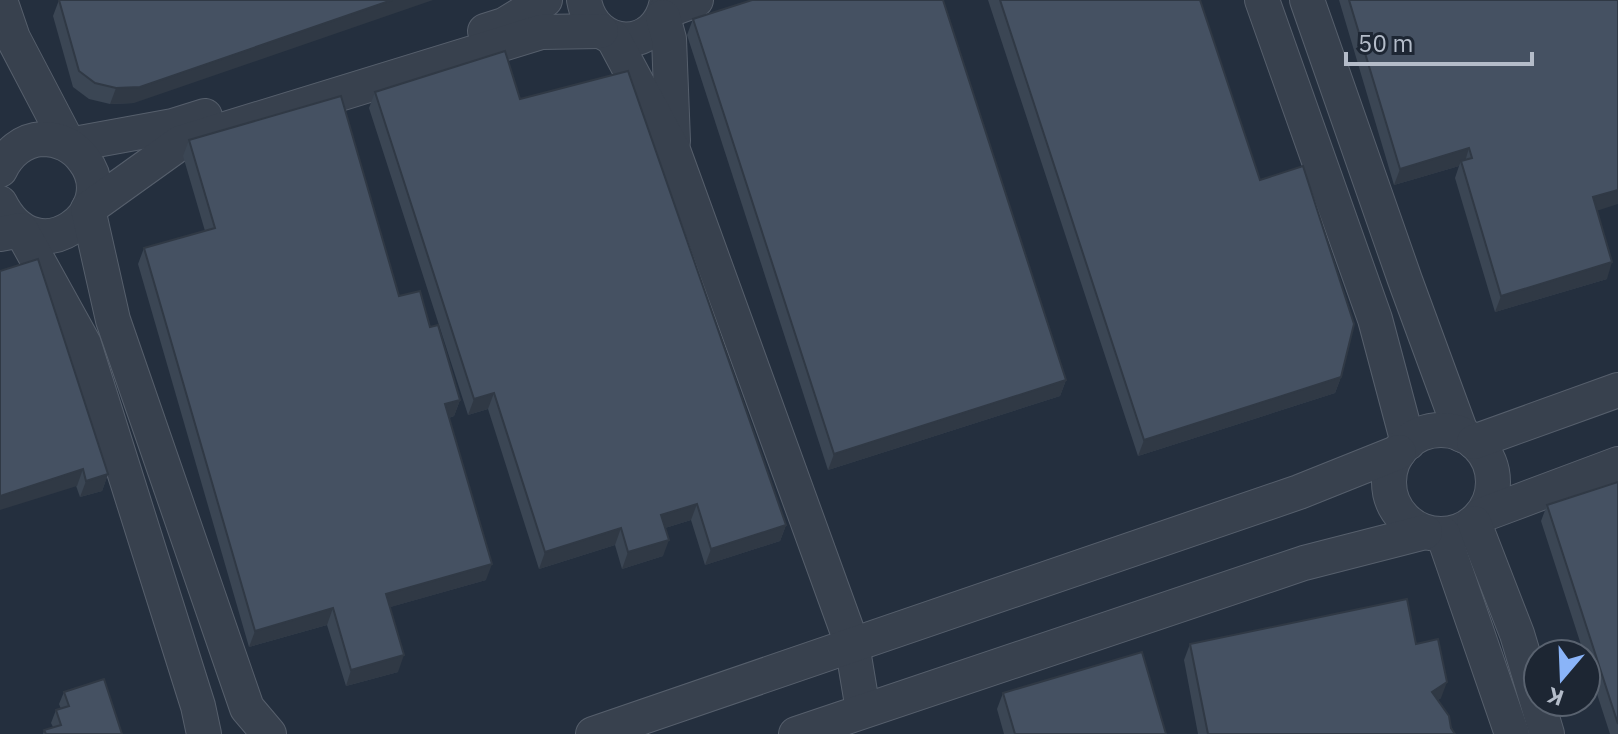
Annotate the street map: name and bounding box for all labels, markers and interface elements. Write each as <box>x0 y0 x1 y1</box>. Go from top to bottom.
scale bar <box>1346 16 1532 66</box>
text: 50 m <box>1358 27 1413 59</box>
north arrow <box>1522 638 1602 718</box>
text: K <box>1543 681 1567 714</box>

